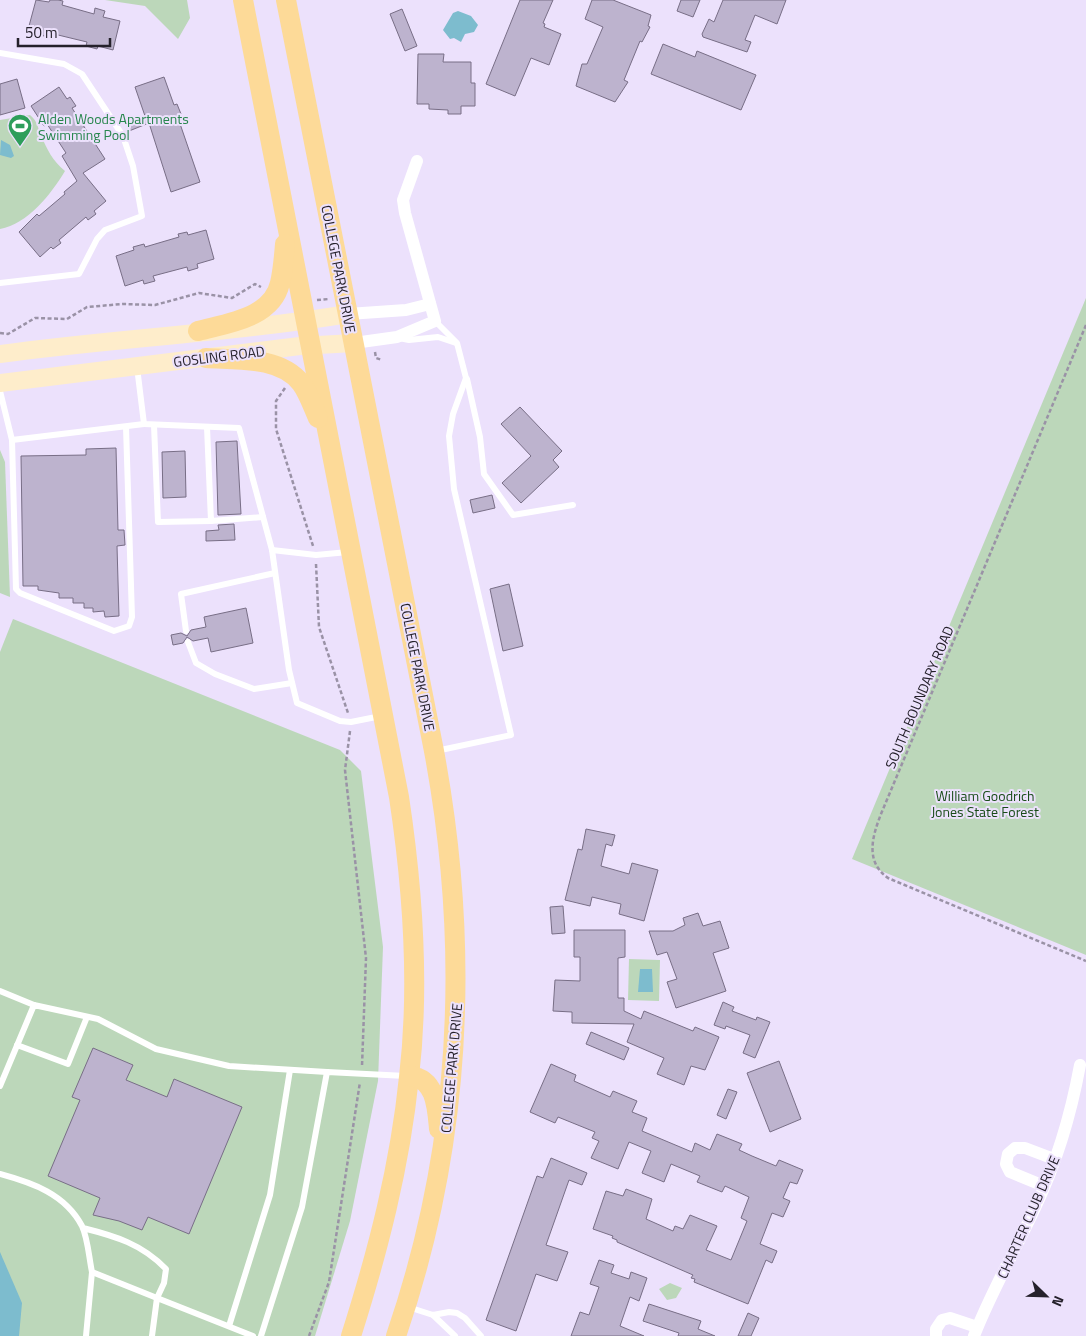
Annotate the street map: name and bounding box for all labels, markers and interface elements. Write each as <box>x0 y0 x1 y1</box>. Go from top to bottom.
scale bar <box>18 15 110 47</box>
text: 50 m <box>25 21 58 44</box>
place label: Alden Woods Apartments Swimming Pool <box>38 108 189 145</box>
sports icon: Alden Woods Apartments Swimming Pool <box>7 113 33 147</box>
street label: COLLEGE PARK DRIVE <box>316 203 362 335</box>
street label: GOSLING ROAD <box>172 340 266 372</box>
street label: COLLEGE PARK DRIVE <box>395 601 441 733</box>
street label: SOUTH BOUNDARY ROAD <box>879 622 959 772</box>
park label: William Goodrich Jones State Forest <box>931 785 1039 822</box>
street label: COLLEGE PARK DRIVE <box>435 1002 467 1134</box>
street label: CHARTER CLUB DRIVE <box>991 1152 1065 1282</box>
north arrow <box>1021 1271 1071 1321</box>
text: N <box>1047 1293 1070 1310</box>

